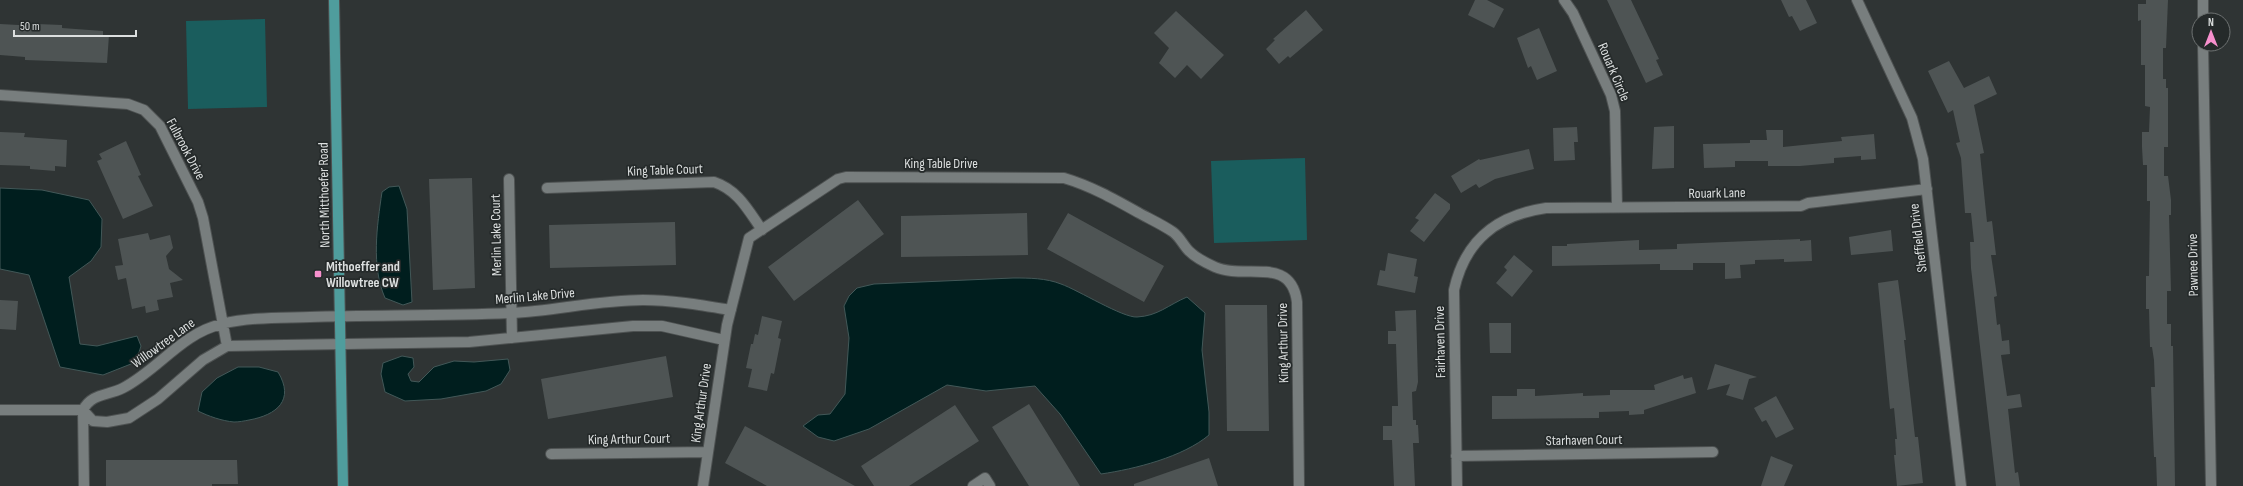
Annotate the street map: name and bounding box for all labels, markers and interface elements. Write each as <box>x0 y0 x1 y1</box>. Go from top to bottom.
scale bar <box>14 12 136 38</box>
north arrow <box>2191 12 2231 52</box>
text: N <box>2208 16 2214 29</box>
text: 50 m <box>20 19 40 34</box>
street label: Rouark Circle <box>1594 40 1634 104</box>
street label: Fulbrook Drive <box>163 115 209 183</box>
street label: North Mitthoefer Road <box>315 142 333 248</box>
street label: King Table Drive <box>904 155 978 172</box>
street label: King Table Court <box>627 160 703 180</box>
street label: Rouark Lane <box>1688 184 1746 202</box>
street label: Merlin Lake Court <box>487 194 505 276</box>
street label: Sheffield Drive <box>1905 203 1931 273</box>
street label: Pawnee Drive <box>2184 233 2202 297</box>
place label: Mithoeffer and Willowtree CW <box>326 258 400 291</box>
marker: Mithoeffer and Willowtree CW <box>313 269 323 279</box>
street label: Merlin Lake Drive <box>495 284 575 308</box>
street label: King Arthur Drive <box>1274 303 1292 383</box>
street label: Fairhaven Drive <box>1431 306 1449 378</box>
street label: Willowtree Lane <box>128 314 198 372</box>
street label: King Arthur Drive <box>687 362 715 444</box>
street label: King Arthur Court <box>588 430 670 448</box>
street label: Starhaven Court <box>1545 431 1623 449</box>

